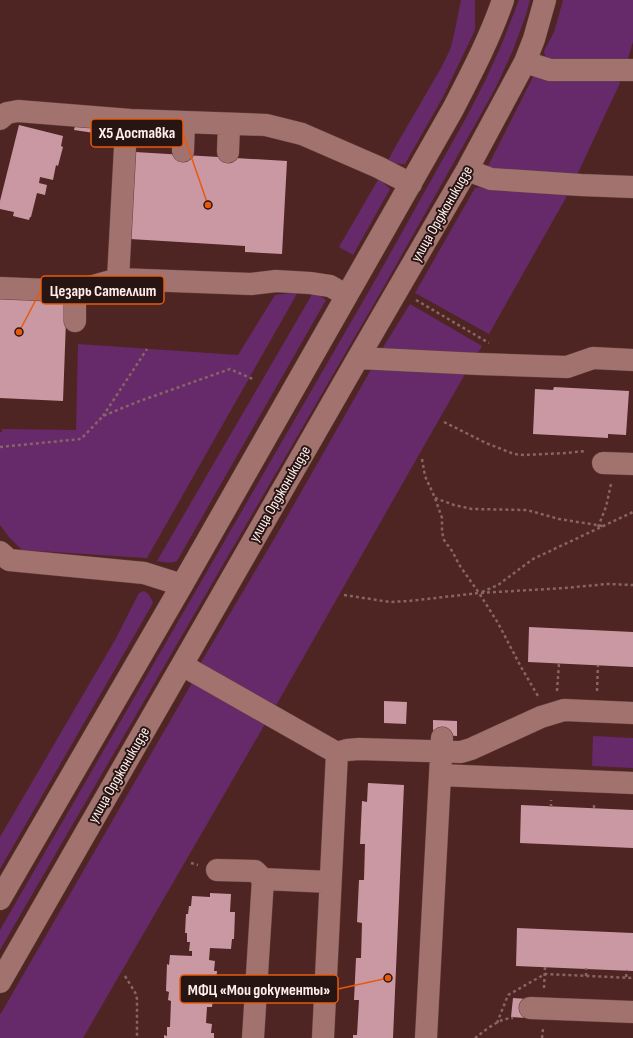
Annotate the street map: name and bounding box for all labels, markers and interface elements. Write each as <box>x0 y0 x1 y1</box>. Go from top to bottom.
callout: X5 Доставка <box>91 119 183 147</box>
text: X5 Доставка <box>98 124 175 143</box>
street label: улица Орджоникидзе <box>407 163 477 265</box>
callout: Цезарь Сателлит <box>41 276 164 304</box>
text: Цезарь Сателлит <box>50 282 156 301</box>
street label: улица Орджоникидзе <box>245 443 315 545</box>
street label: улица Орджоникидзе <box>84 724 154 826</box>
callout: МФЦ «Мои документы» <box>180 975 338 1003</box>
text: МФЦ «Мои документы» <box>188 981 330 1000</box>

